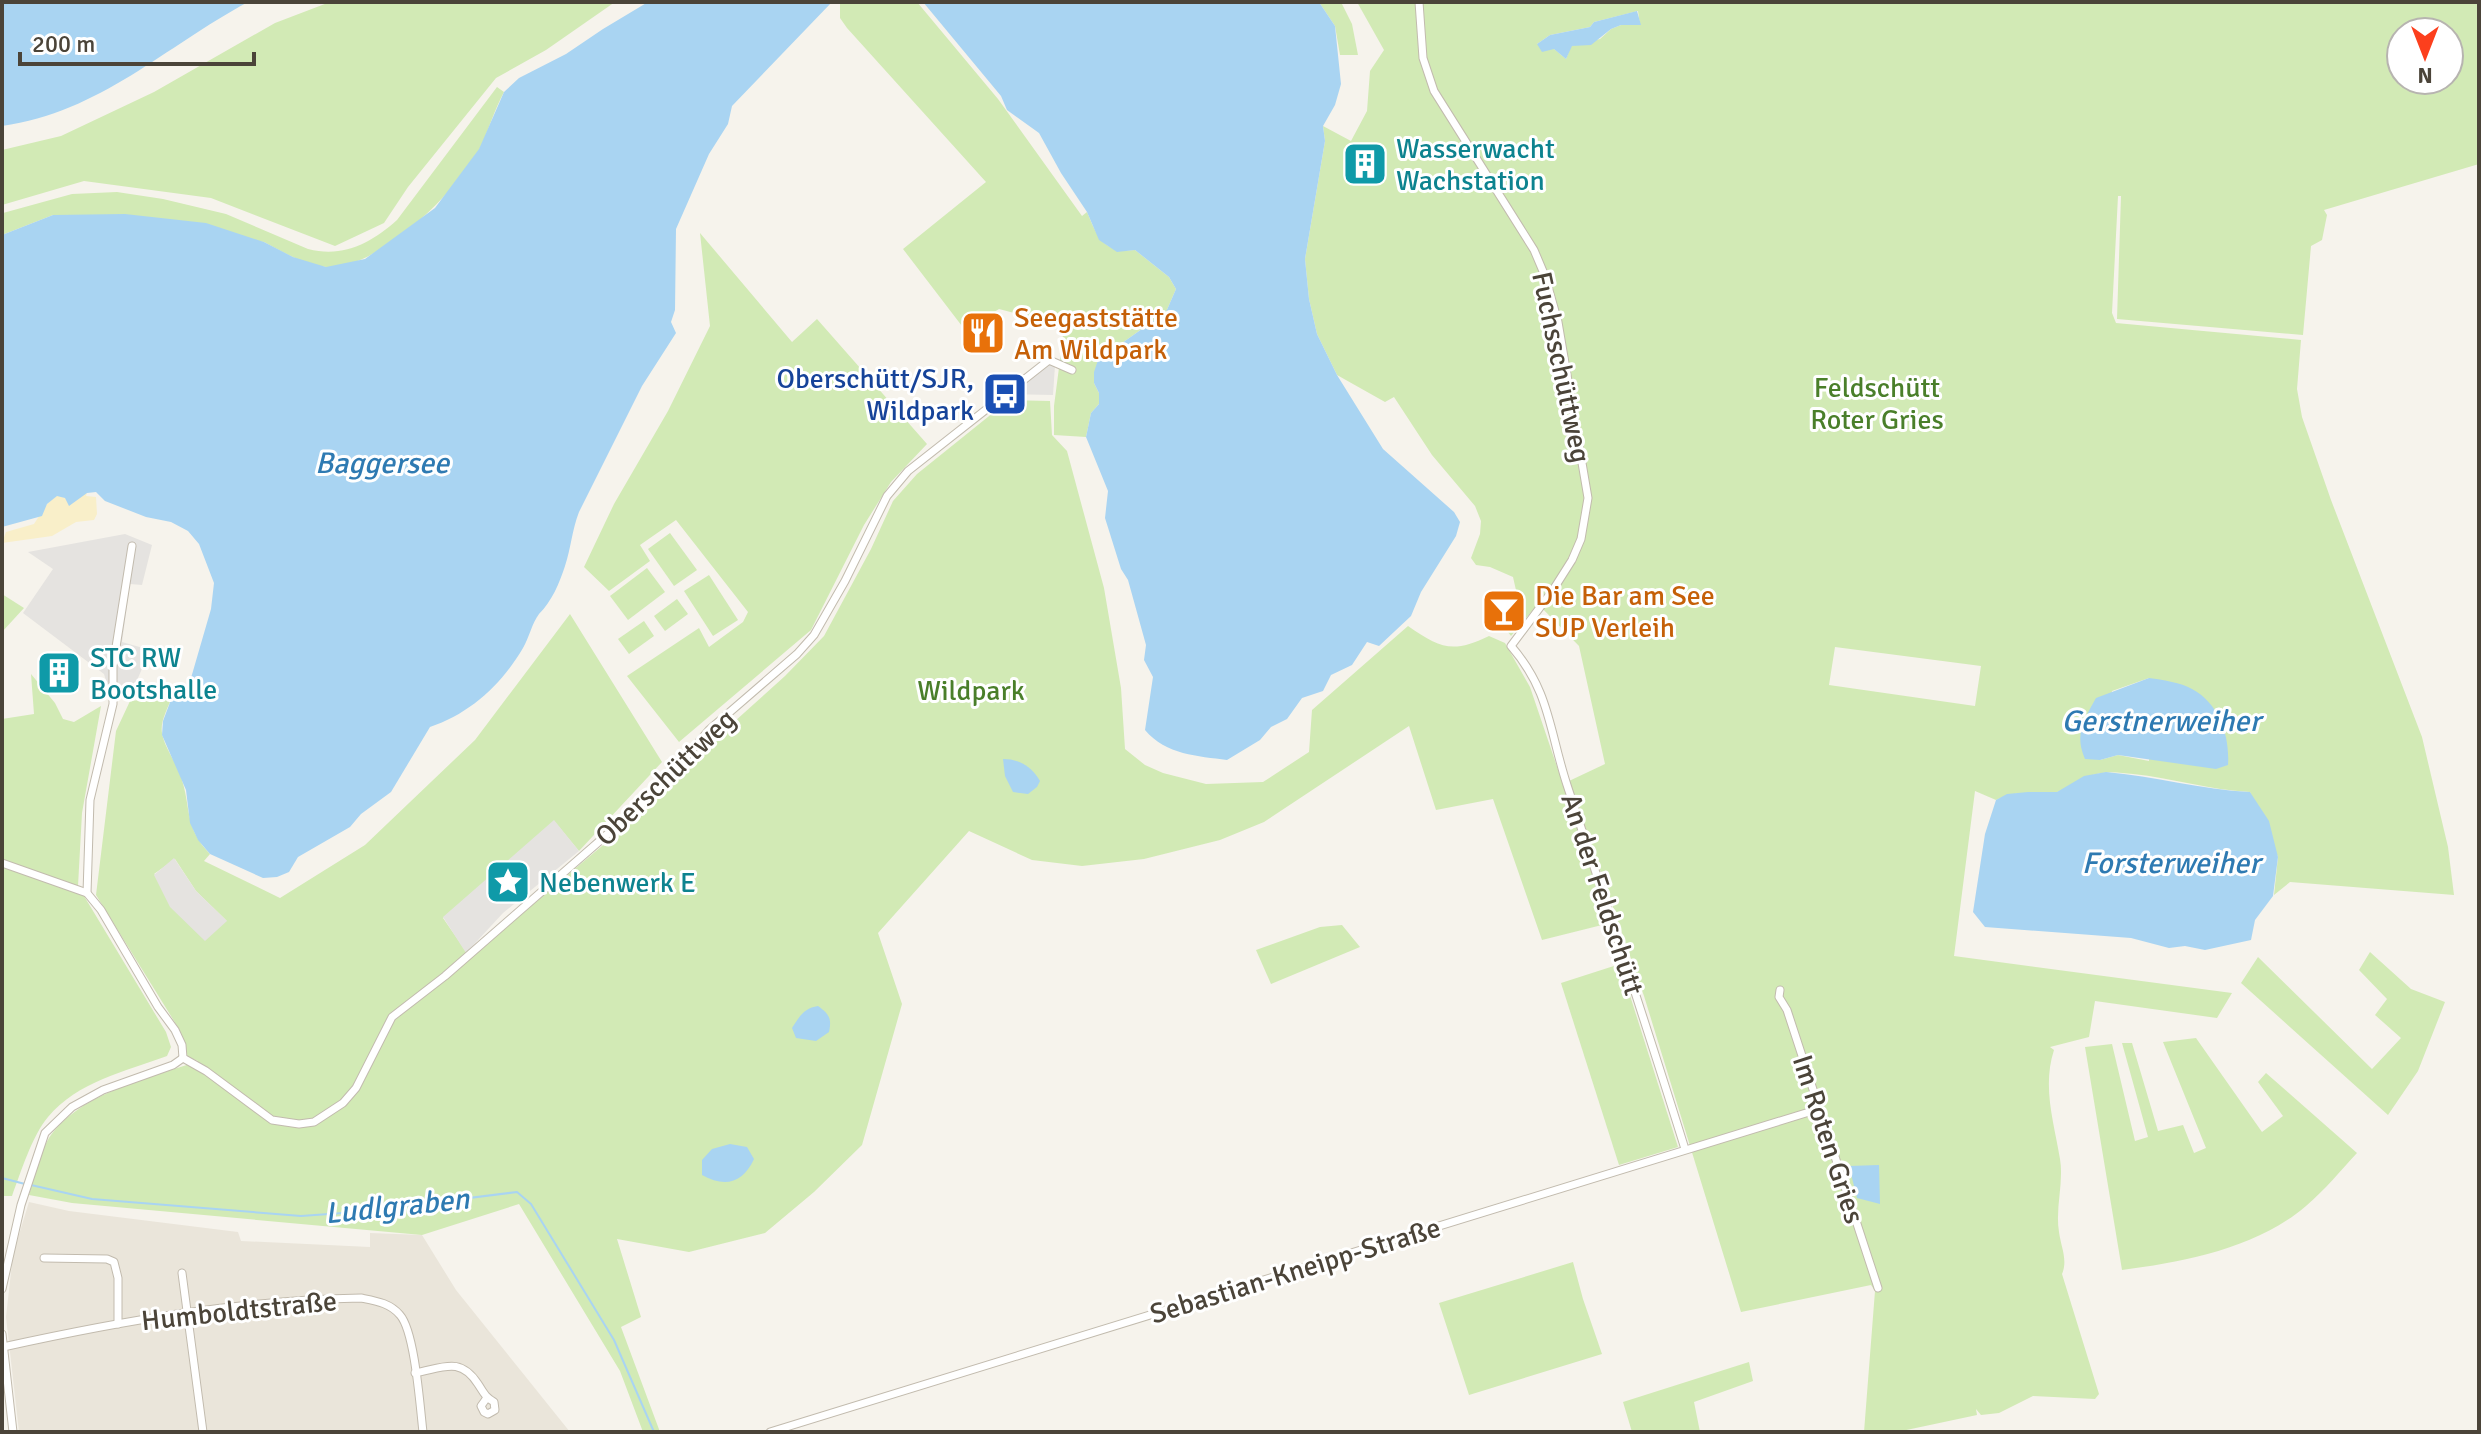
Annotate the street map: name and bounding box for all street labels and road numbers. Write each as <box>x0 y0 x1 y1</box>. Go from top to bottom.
street label: Fuchsschüttweg <box>1524 269 1598 466</box>
street label: Oberschüttweg <box>588 702 743 853</box>
street label: An der Feldschütt <box>1553 789 1651 1000</box>
street label: Im Roten Gries <box>1785 1051 1871 1228</box>
street label: Sebastian-Kneipp-Straße <box>1146 1211 1445 1331</box>
street label: Humboldtstraße <box>140 1284 339 1338</box>

